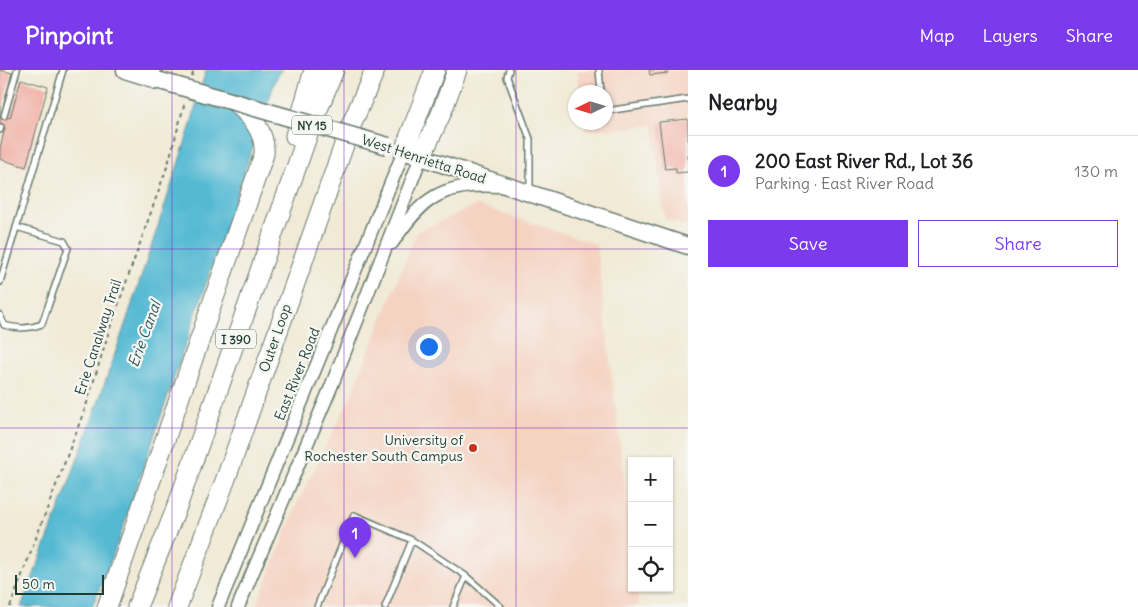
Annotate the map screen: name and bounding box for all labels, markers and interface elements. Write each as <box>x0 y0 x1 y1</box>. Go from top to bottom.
text: Pinpoint <box>25 20 113 50</box>
text: Map <box>919 24 954 47</box>
text: Layers <box>982 24 1038 47</box>
text: Share <box>1066 24 1113 47</box>
north arrow <box>568 85 613 130</box>
text: Nearby <box>708 89 778 116</box>
road number: NY 15 <box>292 116 332 134</box>
street label: West Henrietta Road <box>360 130 488 188</box>
text: 200 East River Rd., Lot 36 <box>755 149 973 173</box>
text: 1 <box>721 161 727 181</box>
text: 130 m <box>1074 161 1118 181</box>
text: Parking · East River Road <box>755 173 934 193</box>
button: Save <box>708 220 908 267</box>
button: Share <box>918 220 1118 267</box>
street label: Erie Canalway Trail <box>71 277 125 397</box>
water label: Erie Canal <box>123 296 166 370</box>
street label: Outer Loop <box>255 301 295 375</box>
street label: East River Road <box>270 325 324 423</box>
road number: I 390 <box>216 330 256 348</box>
your location <box>416 334 442 360</box>
place label: University of Rochester South Campus <box>304 431 463 465</box>
marker: University of Rochester South Campus <box>467 442 479 454</box>
map controls <box>628 457 673 592</box>
button: + <box>628 457 673 502</box>
button: − <box>628 502 673 547</box>
pin: 1 <box>339 517 371 558</box>
button: locate <box>628 547 673 592</box>
scale bar <box>15 572 104 595</box>
text: 50 m <box>22 575 55 593</box>

